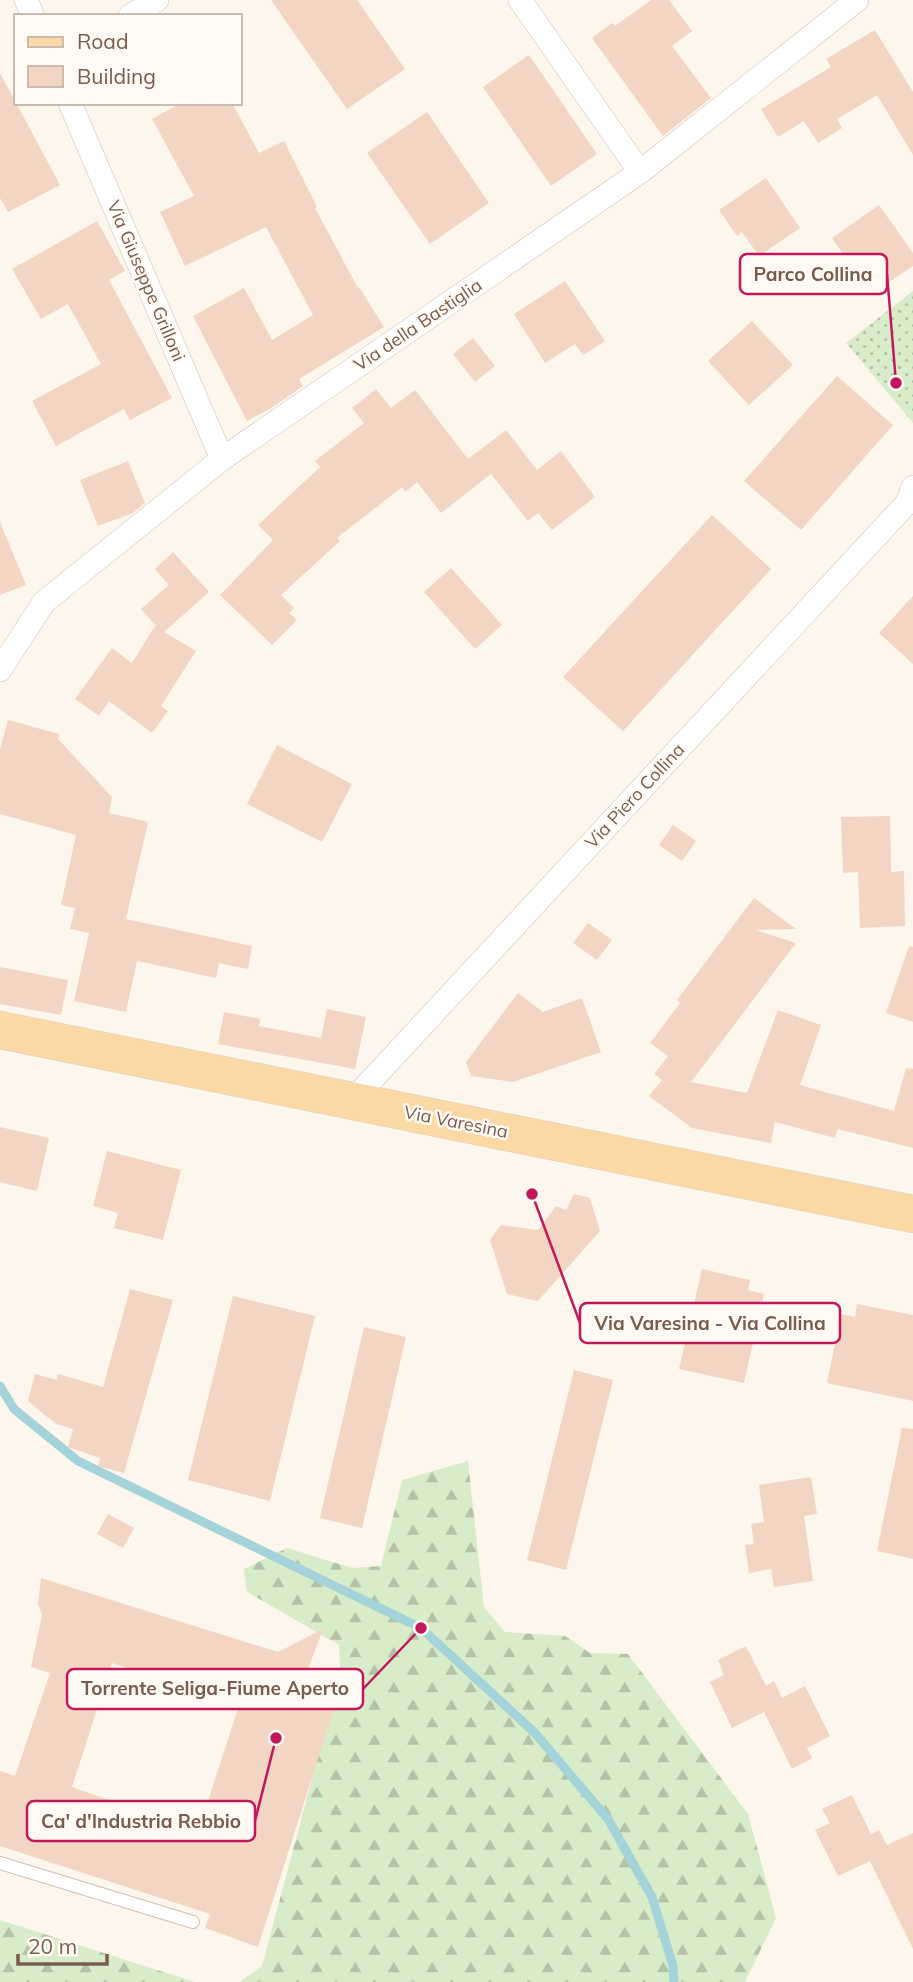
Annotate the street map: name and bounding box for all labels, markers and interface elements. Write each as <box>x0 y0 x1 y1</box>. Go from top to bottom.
legend <box>14 14 242 105</box>
text: Road <box>77 28 128 54</box>
text: Building <box>77 63 156 89</box>
street label: Via Giuseppe Grilloni <box>102 197 191 365</box>
callout: Parco Collina <box>740 254 887 294</box>
text: Parco Collina <box>754 262 872 286</box>
street label: Via della Bastiglia <box>349 273 486 376</box>
street label: Via Piero Collina <box>580 738 689 853</box>
street label: Via Varesina <box>402 1100 510 1143</box>
callout: Via Varesina - Via Collina <box>580 1303 840 1343</box>
text: Via Varesina - Via Collina <box>593 1311 826 1335</box>
callout: Torrente Seliga-Fiume Aperto <box>67 1669 363 1709</box>
text: Torrente Seliga-Fiume Aperto <box>81 1676 349 1700</box>
callout: Ca' d'Industria Rebbio <box>27 1801 255 1841</box>
text: Ca' d'Industria Rebbio <box>41 1809 241 1833</box>
scale bar <box>18 1923 107 1967</box>
text: 20 m <box>28 1933 77 1959</box>

